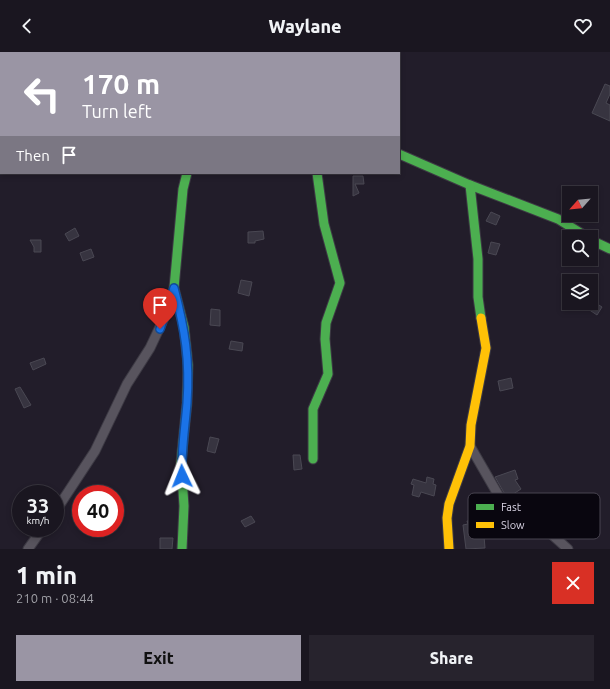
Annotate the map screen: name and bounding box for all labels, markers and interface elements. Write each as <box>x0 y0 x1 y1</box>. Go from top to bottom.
icon: back <box>16 15 38 37</box>
icon: heart <box>572 15 594 37</box>
text: Waylane <box>268 16 342 36</box>
icon: left <box>16 68 68 120</box>
text: 170 m <box>82 68 160 99</box>
text: Turn left <box>82 101 152 121</box>
icon: arrive <box>58 144 80 166</box>
text: Then <box>16 147 50 164</box>
north arrow <box>562 186 598 222</box>
map controls <box>562 186 598 310</box>
button: search <box>562 230 598 266</box>
button: layers <box>562 274 598 310</box>
pin <box>143 288 177 329</box>
icon: arrive <box>149 294 171 316</box>
position arrow <box>161 455 203 497</box>
speed limit sign: 40 <box>72 485 124 537</box>
legend <box>468 493 600 539</box>
text: 33 <box>27 494 49 517</box>
text: Fast <box>501 501 522 513</box>
text: km/h <box>26 515 50 526</box>
text: Slow <box>501 519 525 531</box>
text: 1 min <box>16 562 77 589</box>
button: close <box>552 562 594 604</box>
text: 210 m · 08:44 <box>16 591 94 605</box>
button: Exit <box>16 635 301 681</box>
button: Share <box>309 635 594 681</box>

